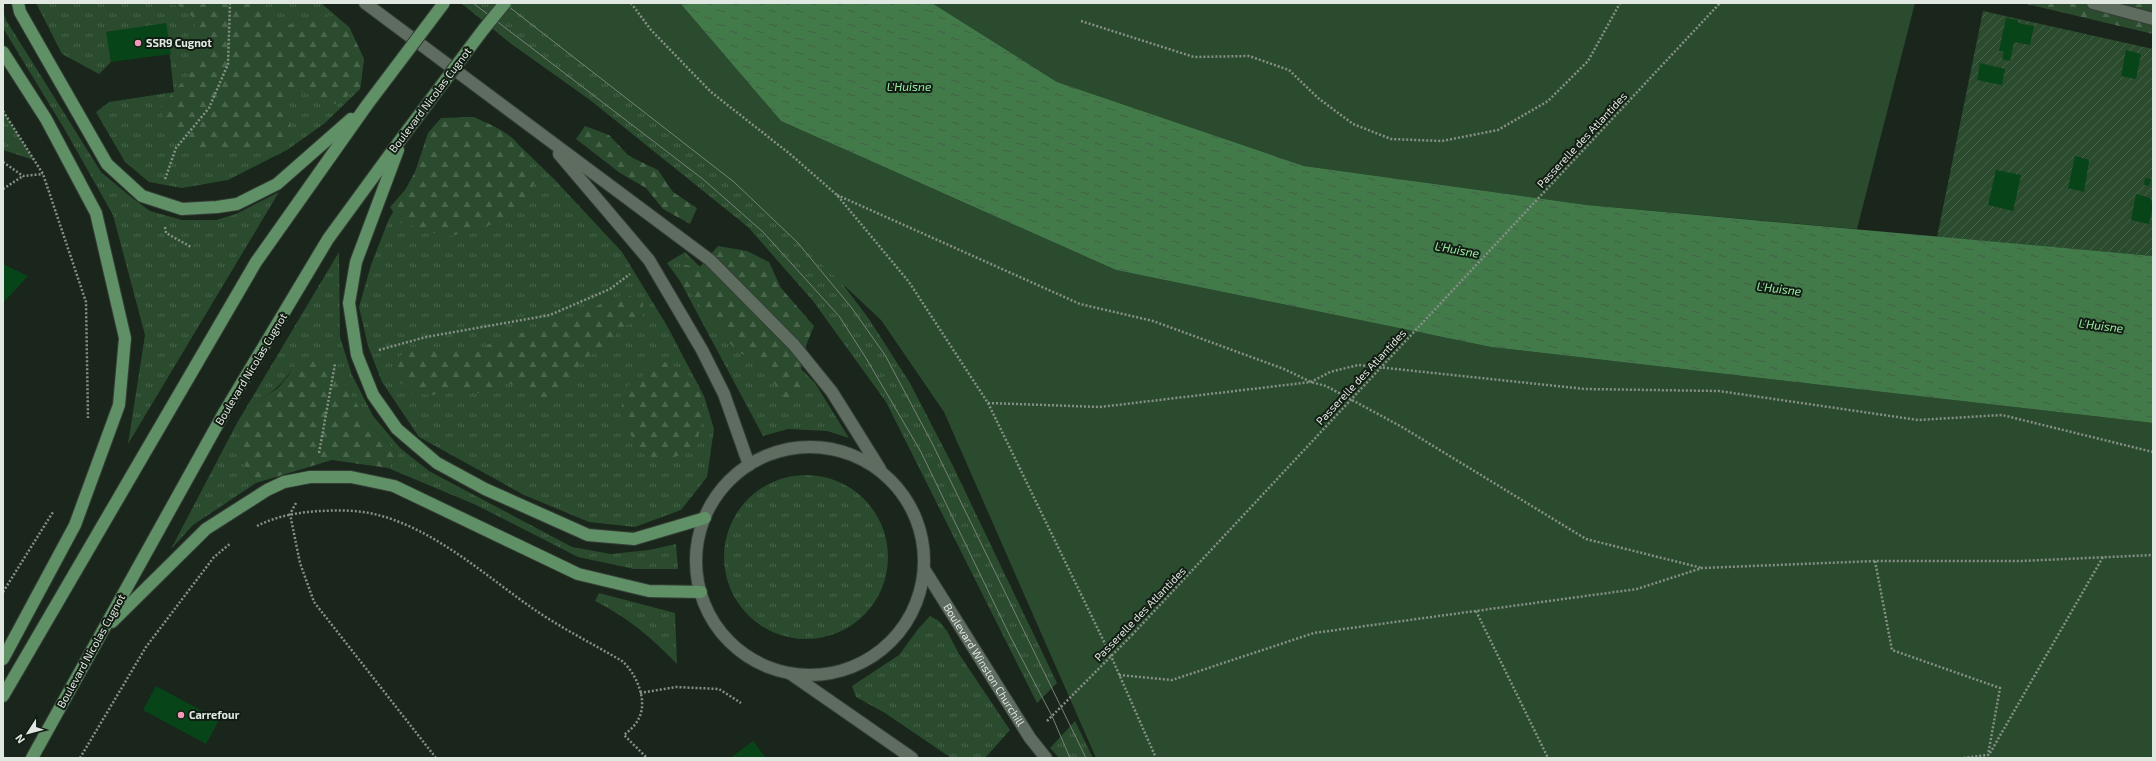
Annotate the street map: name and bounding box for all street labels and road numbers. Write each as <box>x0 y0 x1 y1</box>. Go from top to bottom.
street label: Boulevard Nicolas Cugnot <box>386 45 473 155</box>
street label: Passerelle des Atlantides <box>1534 89 1630 190</box>
street label: Boulevard Nicolas Cugnot <box>212 310 289 427</box>
street label: Passerelle des Atlantides <box>1313 326 1409 427</box>
street label: Passerelle des Atlantides <box>1091 564 1188 663</box>
street label: Boulevard Nicolas Cugnot <box>54 592 127 710</box>
street label: Boulevard Winston Churchill <box>941 601 1028 729</box>

